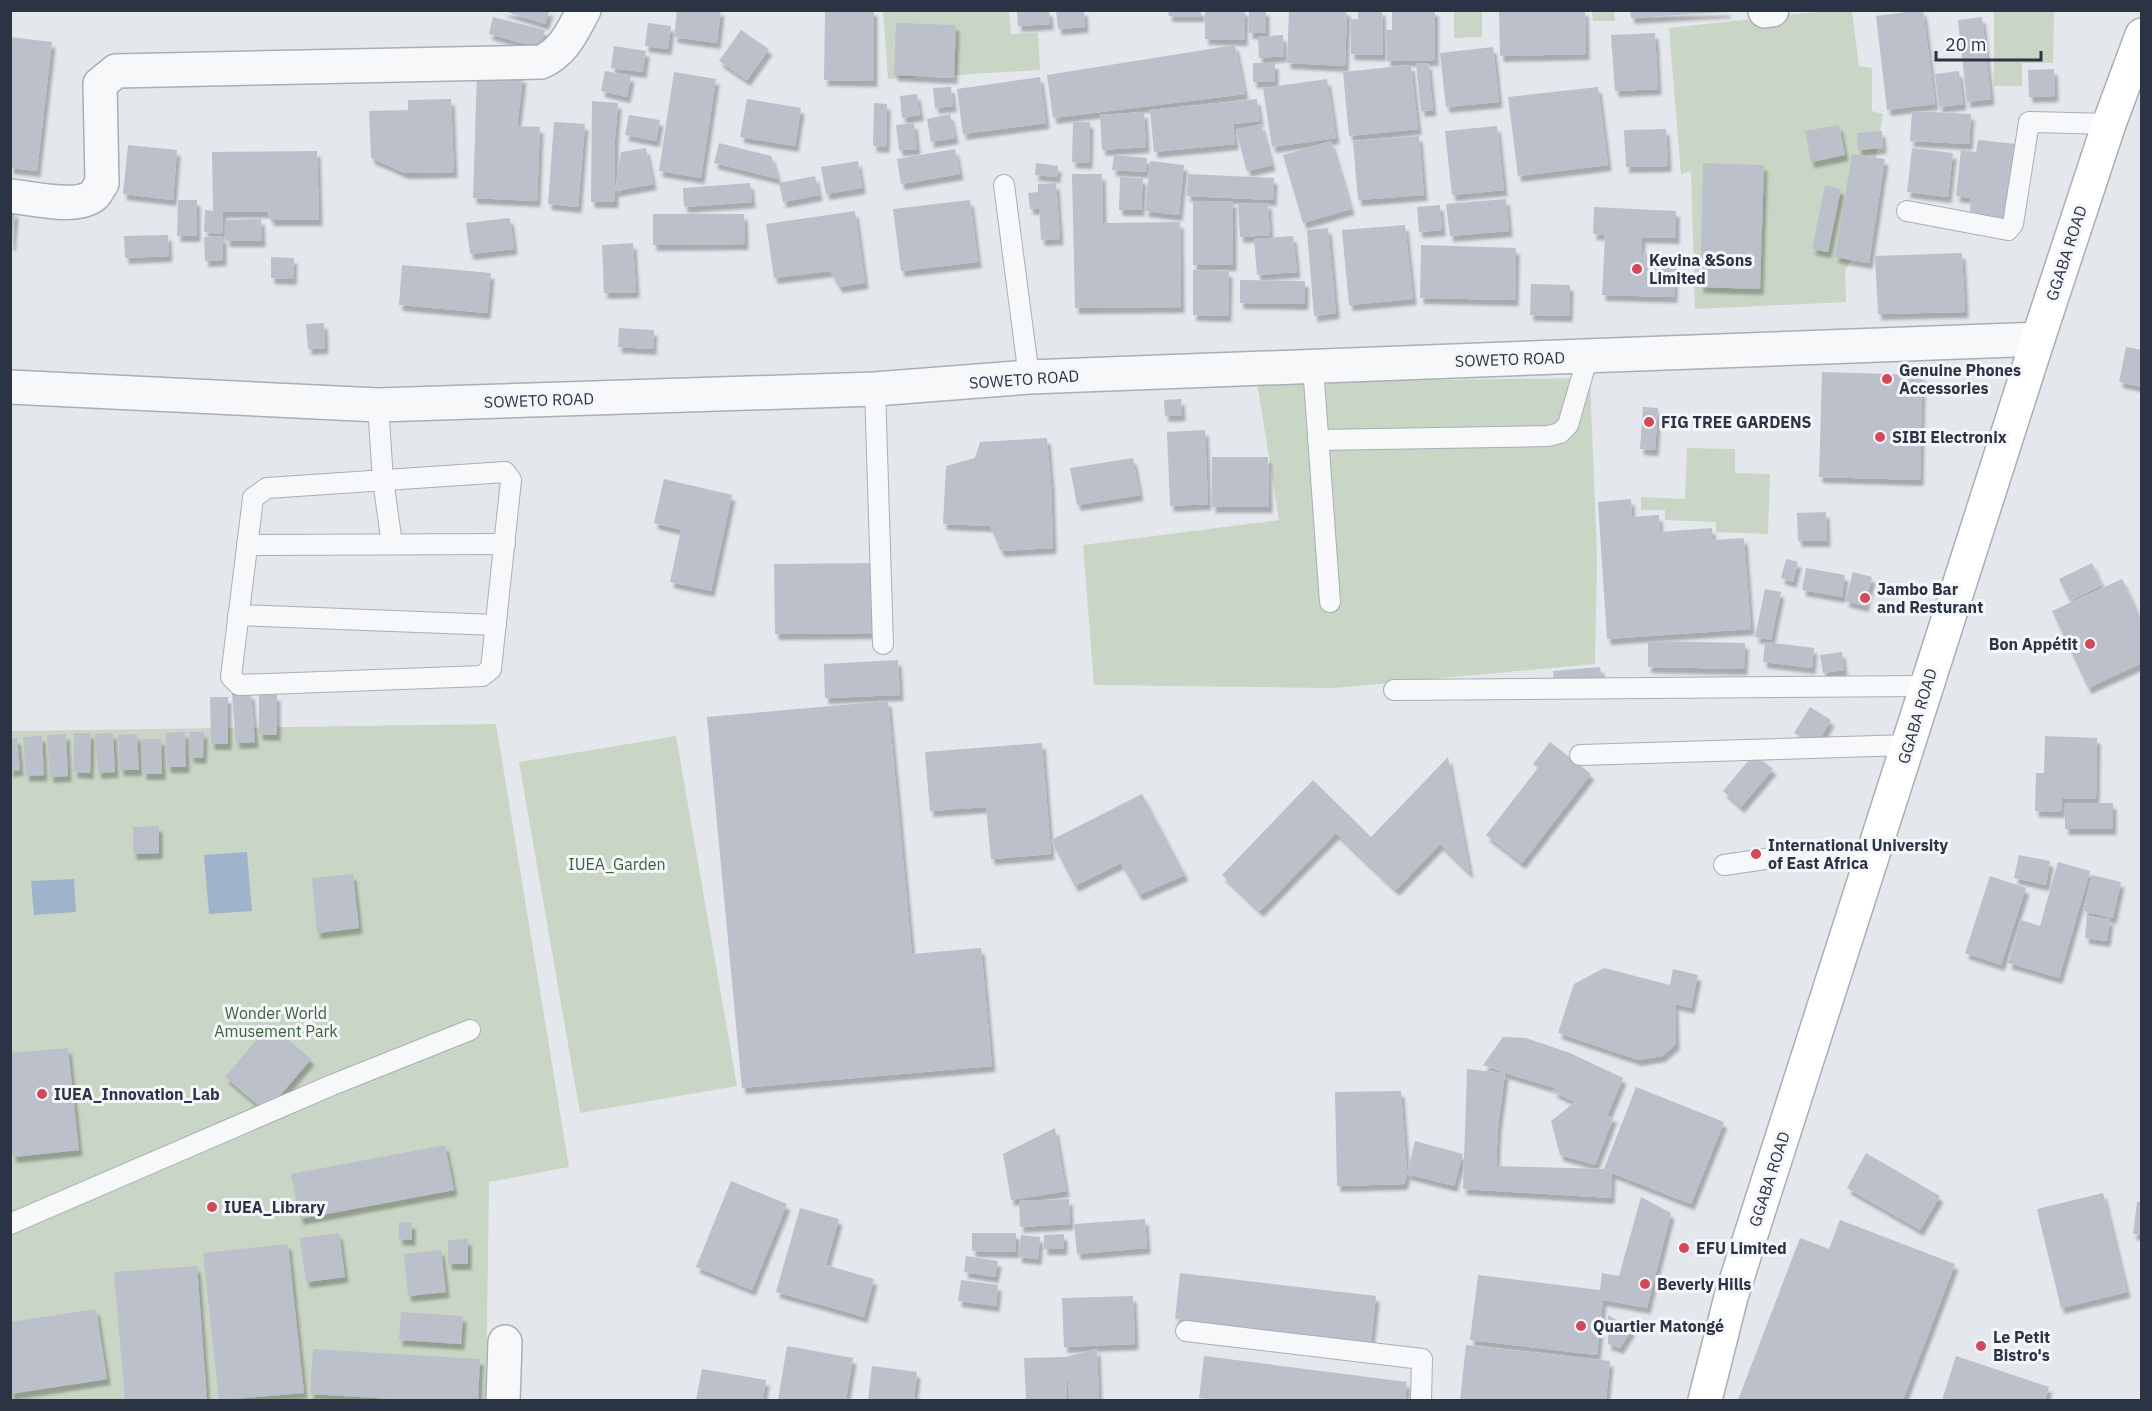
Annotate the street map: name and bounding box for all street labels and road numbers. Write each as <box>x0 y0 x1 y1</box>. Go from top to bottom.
street label: GGABA ROAD <box>2041 203 2091 303</box>
street label: SOWETO ROAD <box>1455 347 1565 371</box>
street label: SOWETO ROAD <box>968 365 1080 393</box>
street label: SOWETO ROAD <box>484 388 594 412</box>
street label: GGABA ROAD <box>1893 666 1941 766</box>
street label: GGABA ROAD <box>1744 1129 1794 1229</box>

